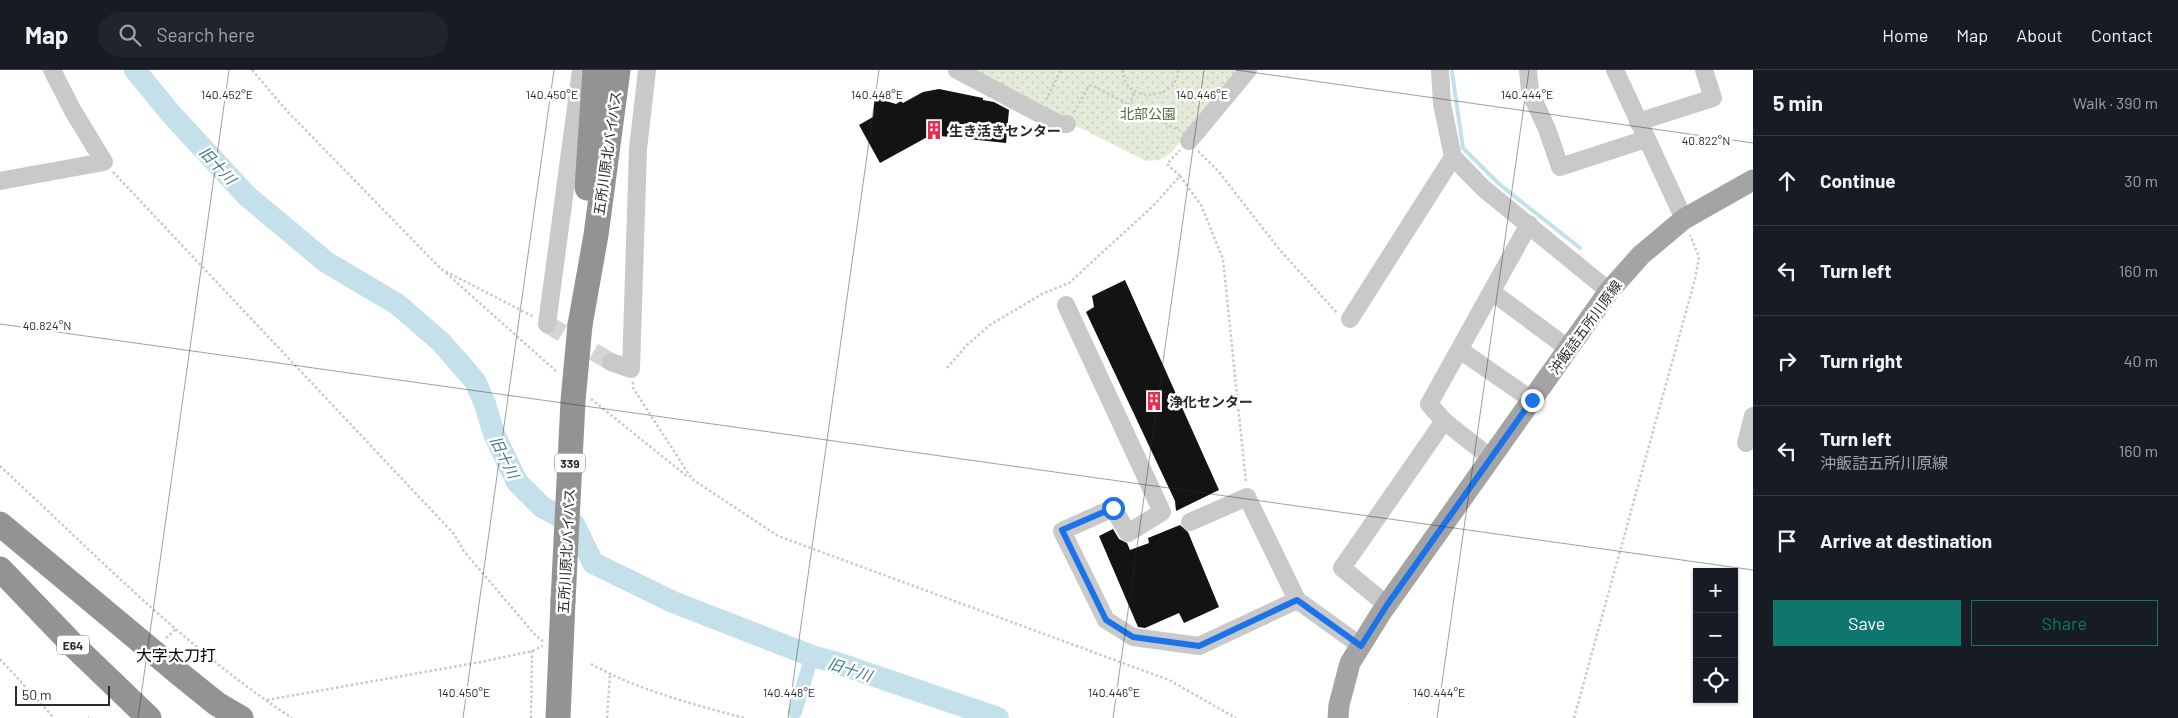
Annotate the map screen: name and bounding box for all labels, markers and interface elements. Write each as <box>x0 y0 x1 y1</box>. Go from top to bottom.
search box <box>98 12 448 57</box>
text: Map <box>25 20 68 49</box>
icon: search <box>116 21 144 49</box>
text: Search here <box>156 23 255 46</box>
text: Home <box>1882 24 1928 46</box>
text: Map <box>1956 24 1988 46</box>
text: About <box>2016 24 2063 46</box>
text: Contact <box>2091 24 2153 46</box>
text: 140.452°E <box>201 87 253 101</box>
text: 140.450°E <box>526 87 578 101</box>
text: 140.448°E <box>851 87 903 101</box>
text: 140.446°E <box>1176 87 1228 101</box>
text: 140.444°E <box>1501 87 1553 101</box>
street label: 五所川原北バイパス <box>590 90 624 216</box>
text: 5 min <box>1773 90 1823 115</box>
text: Walk · 390 m <box>2073 93 2158 112</box>
park label: 北部公園 <box>1120 105 1176 122</box>
building icon: 生き活きセンター <box>923 119 945 141</box>
place label: 生き活きセンター <box>949 122 1061 139</box>
text: 40.822°N <box>1682 133 1730 147</box>
water label: 旧十川 <box>196 142 241 189</box>
icon: ahead <box>1773 167 1801 195</box>
text: Continue <box>1820 169 1896 192</box>
text: 30 m <box>2124 171 2158 190</box>
icon: left <box>1773 257 1801 285</box>
text: Turn left <box>1820 259 1891 282</box>
text: 160 m <box>2119 261 2158 280</box>
street label: 沖飯詰五所川原線 <box>1545 277 1625 377</box>
text: 40.824°N <box>23 318 71 332</box>
icon: right <box>1773 347 1801 375</box>
text: Turn right <box>1820 349 1902 372</box>
text: 40 m <box>2124 351 2158 370</box>
route end <box>1521 389 1544 412</box>
building icon: 浄化センター <box>1143 390 1165 412</box>
place label: 浄化センター <box>1169 393 1253 410</box>
text: Turn left <box>1820 427 1891 450</box>
water label: 旧十川 <box>487 433 524 483</box>
icon: left <box>1773 437 1801 465</box>
text: 160 m <box>2119 441 2158 460</box>
road number: 339 <box>555 453 585 472</box>
text: 沖飯詰五所川原線 <box>1820 453 1948 472</box>
street label: 五所川原北バイパス <box>554 488 578 614</box>
route start <box>1102 497 1125 520</box>
icon: arrive <box>1773 527 1801 555</box>
text: Arrive at destination <box>1820 529 1992 552</box>
map controls <box>1693 568 1738 703</box>
button: + <box>1693 568 1738 613</box>
button: Save <box>1773 600 1961 646</box>
button: Share <box>1971 600 2158 646</box>
button: − <box>1693 613 1738 658</box>
road number: E64 <box>57 636 89 654</box>
district label: 大字太刀打 <box>136 645 216 664</box>
water label: 旧十川 <box>826 653 876 685</box>
button: locate <box>1693 658 1738 703</box>
scale bar <box>15 683 110 706</box>
text: 140.450°E <box>438 685 490 699</box>
text: 140.448°E <box>763 685 815 699</box>
text: 140.446°E <box>1088 685 1140 699</box>
text: 140.444°E <box>1413 685 1465 699</box>
text: 50 m <box>22 686 51 703</box>

